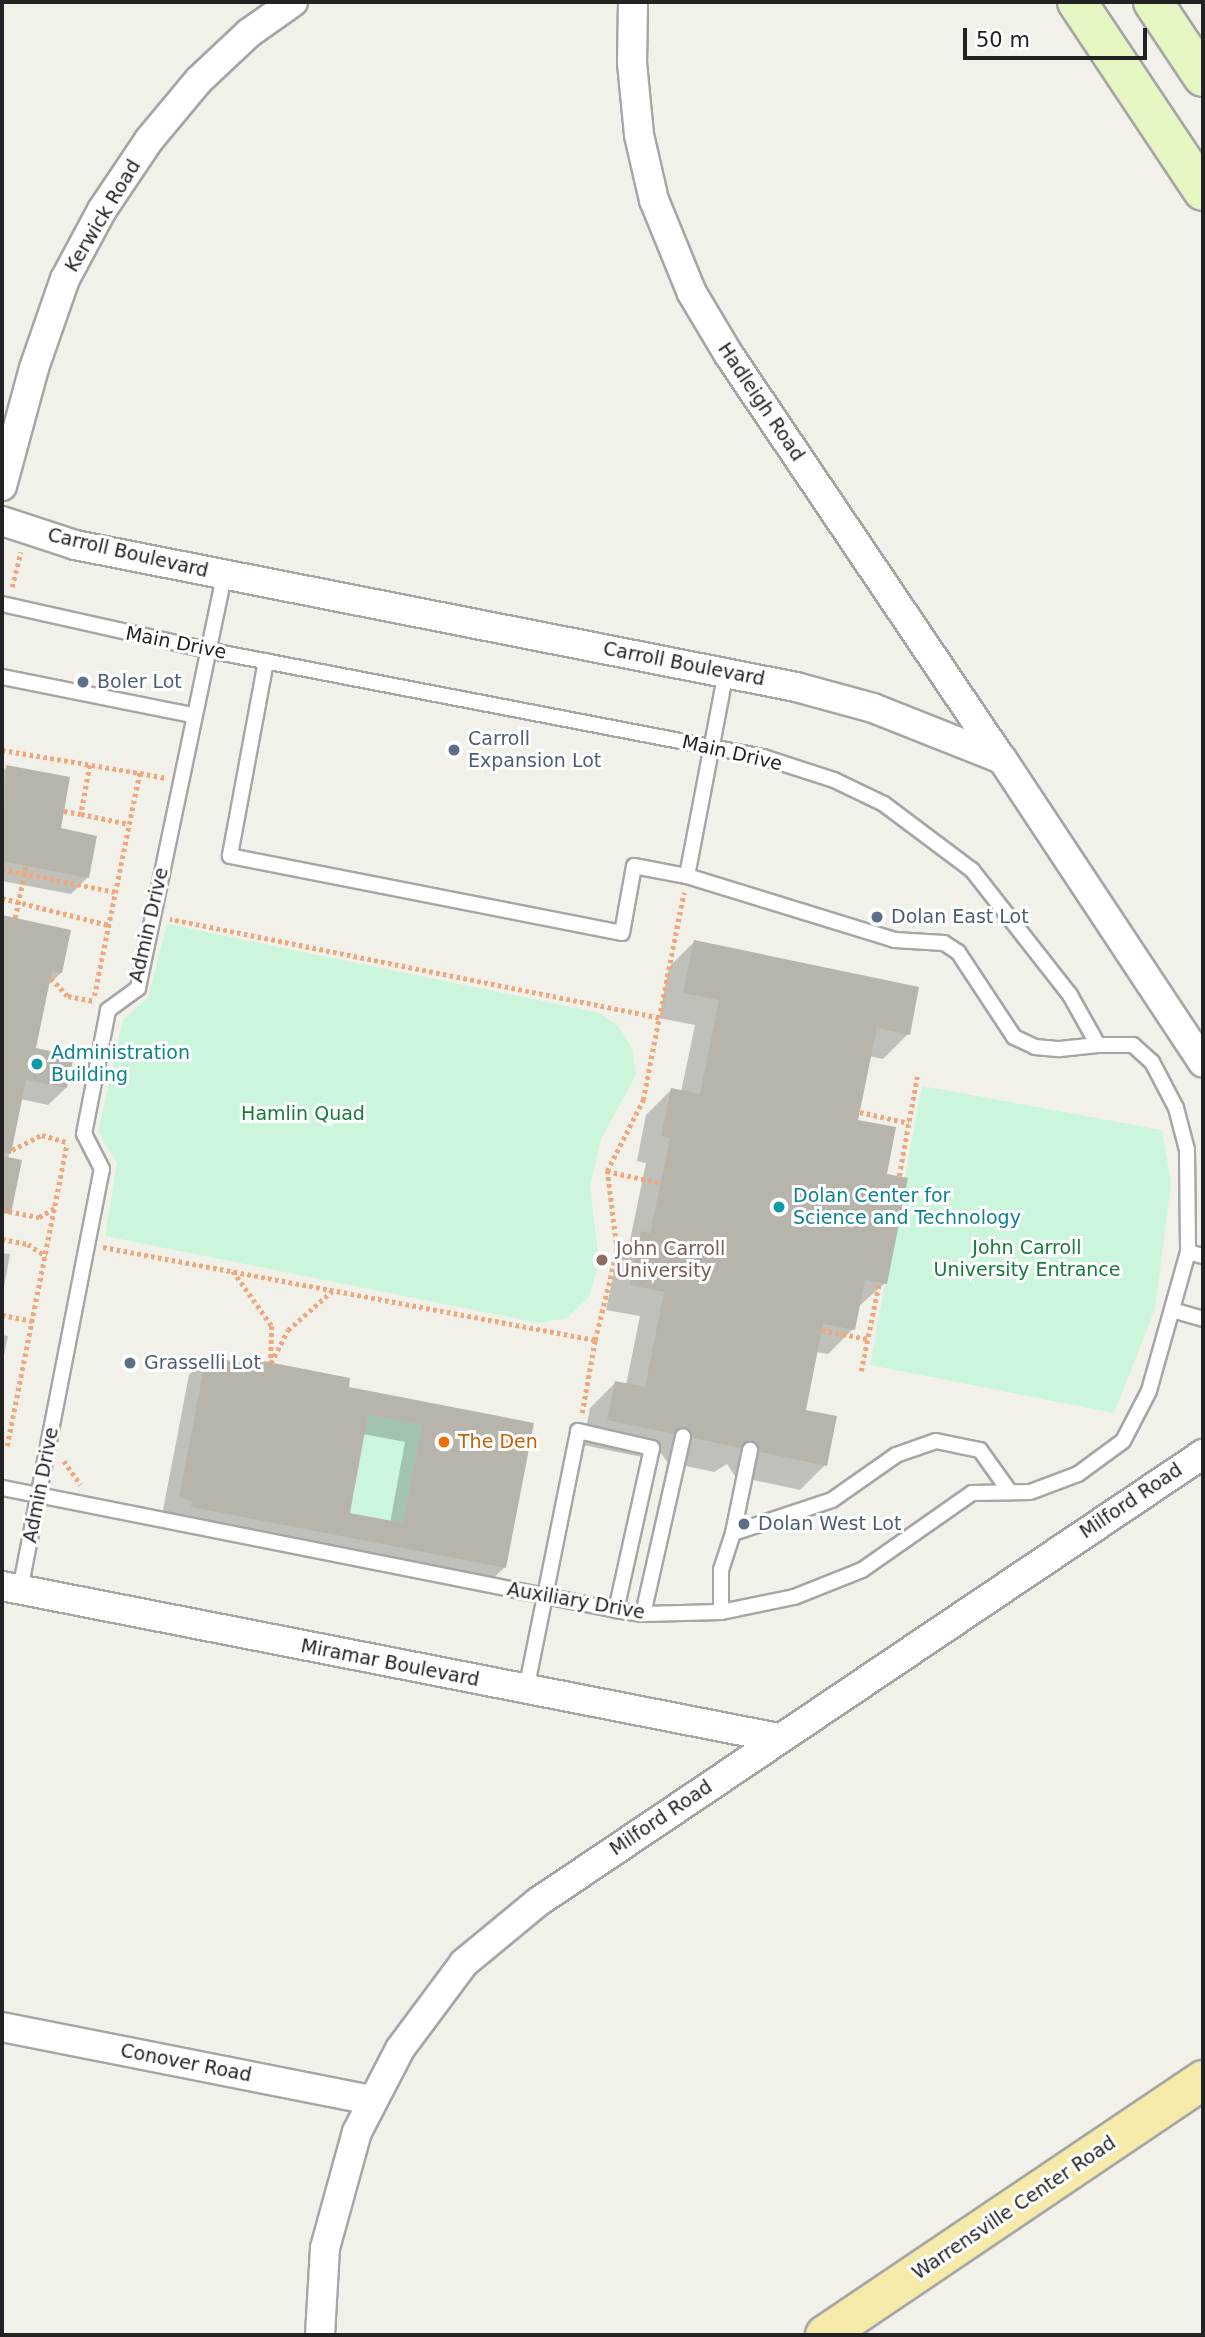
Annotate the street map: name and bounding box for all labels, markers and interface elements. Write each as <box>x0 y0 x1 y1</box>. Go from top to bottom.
scale bar <box>967 14 1151 58</box>
text: 50 m <box>976 28 1030 52</box>
street label: Kerwick Road <box>61 156 145 276</box>
street label: Hadleigh Road <box>713 338 809 466</box>
street label: Carroll Boulevard <box>45 523 211 583</box>
street label: Main Drive <box>124 622 228 664</box>
street label: Carroll Boulevard <box>601 637 767 691</box>
place label: Boler Lot <box>97 671 182 693</box>
marker: Boler Lot <box>75 674 91 690</box>
place label: Carroll Expansion Lot <box>468 728 601 772</box>
street label: Main Drive <box>680 730 784 776</box>
marker: Carroll Expansion Lot <box>446 742 462 758</box>
street label: Admin Drive <box>125 865 173 985</box>
place label: Dolan East Lot <box>891 906 1029 928</box>
marker: Dolan East Lot <box>869 909 885 925</box>
place label: Administration Building <box>51 1042 190 1086</box>
marker: Administration Building <box>29 1056 45 1072</box>
park label: Hamlin Quad <box>241 1103 365 1125</box>
place label: Dolan Center for Science and Technology <box>793 1185 1021 1229</box>
marker: Dolan Center for Science and Technology <box>771 1199 787 1215</box>
park label: John Carroll University Entrance <box>933 1237 1121 1281</box>
place label: John Carroll University <box>616 1238 725 1282</box>
marker: John Carroll University <box>594 1252 610 1268</box>
place label: Grasselli Lot <box>144 1352 261 1374</box>
marker: Grasselli Lot <box>122 1355 138 1371</box>
street label: Admin Drive <box>19 1425 63 1545</box>
place label: The Den <box>458 1431 538 1453</box>
marker: The Den <box>436 1434 452 1450</box>
street label: Milford Road <box>1075 1458 1187 1544</box>
place label: Dolan West Lot <box>758 1513 901 1535</box>
marker: Dolan West Lot <box>736 1516 752 1532</box>
street label: Auxiliary Drive <box>505 1578 647 1624</box>
street label: Miramar Boulevard <box>299 1635 481 1691</box>
street label: Milford Road <box>605 1775 717 1861</box>
street label: Conover Road <box>119 2039 253 2087</box>
street label: Warrensville Center Road <box>908 2131 1120 2285</box>

